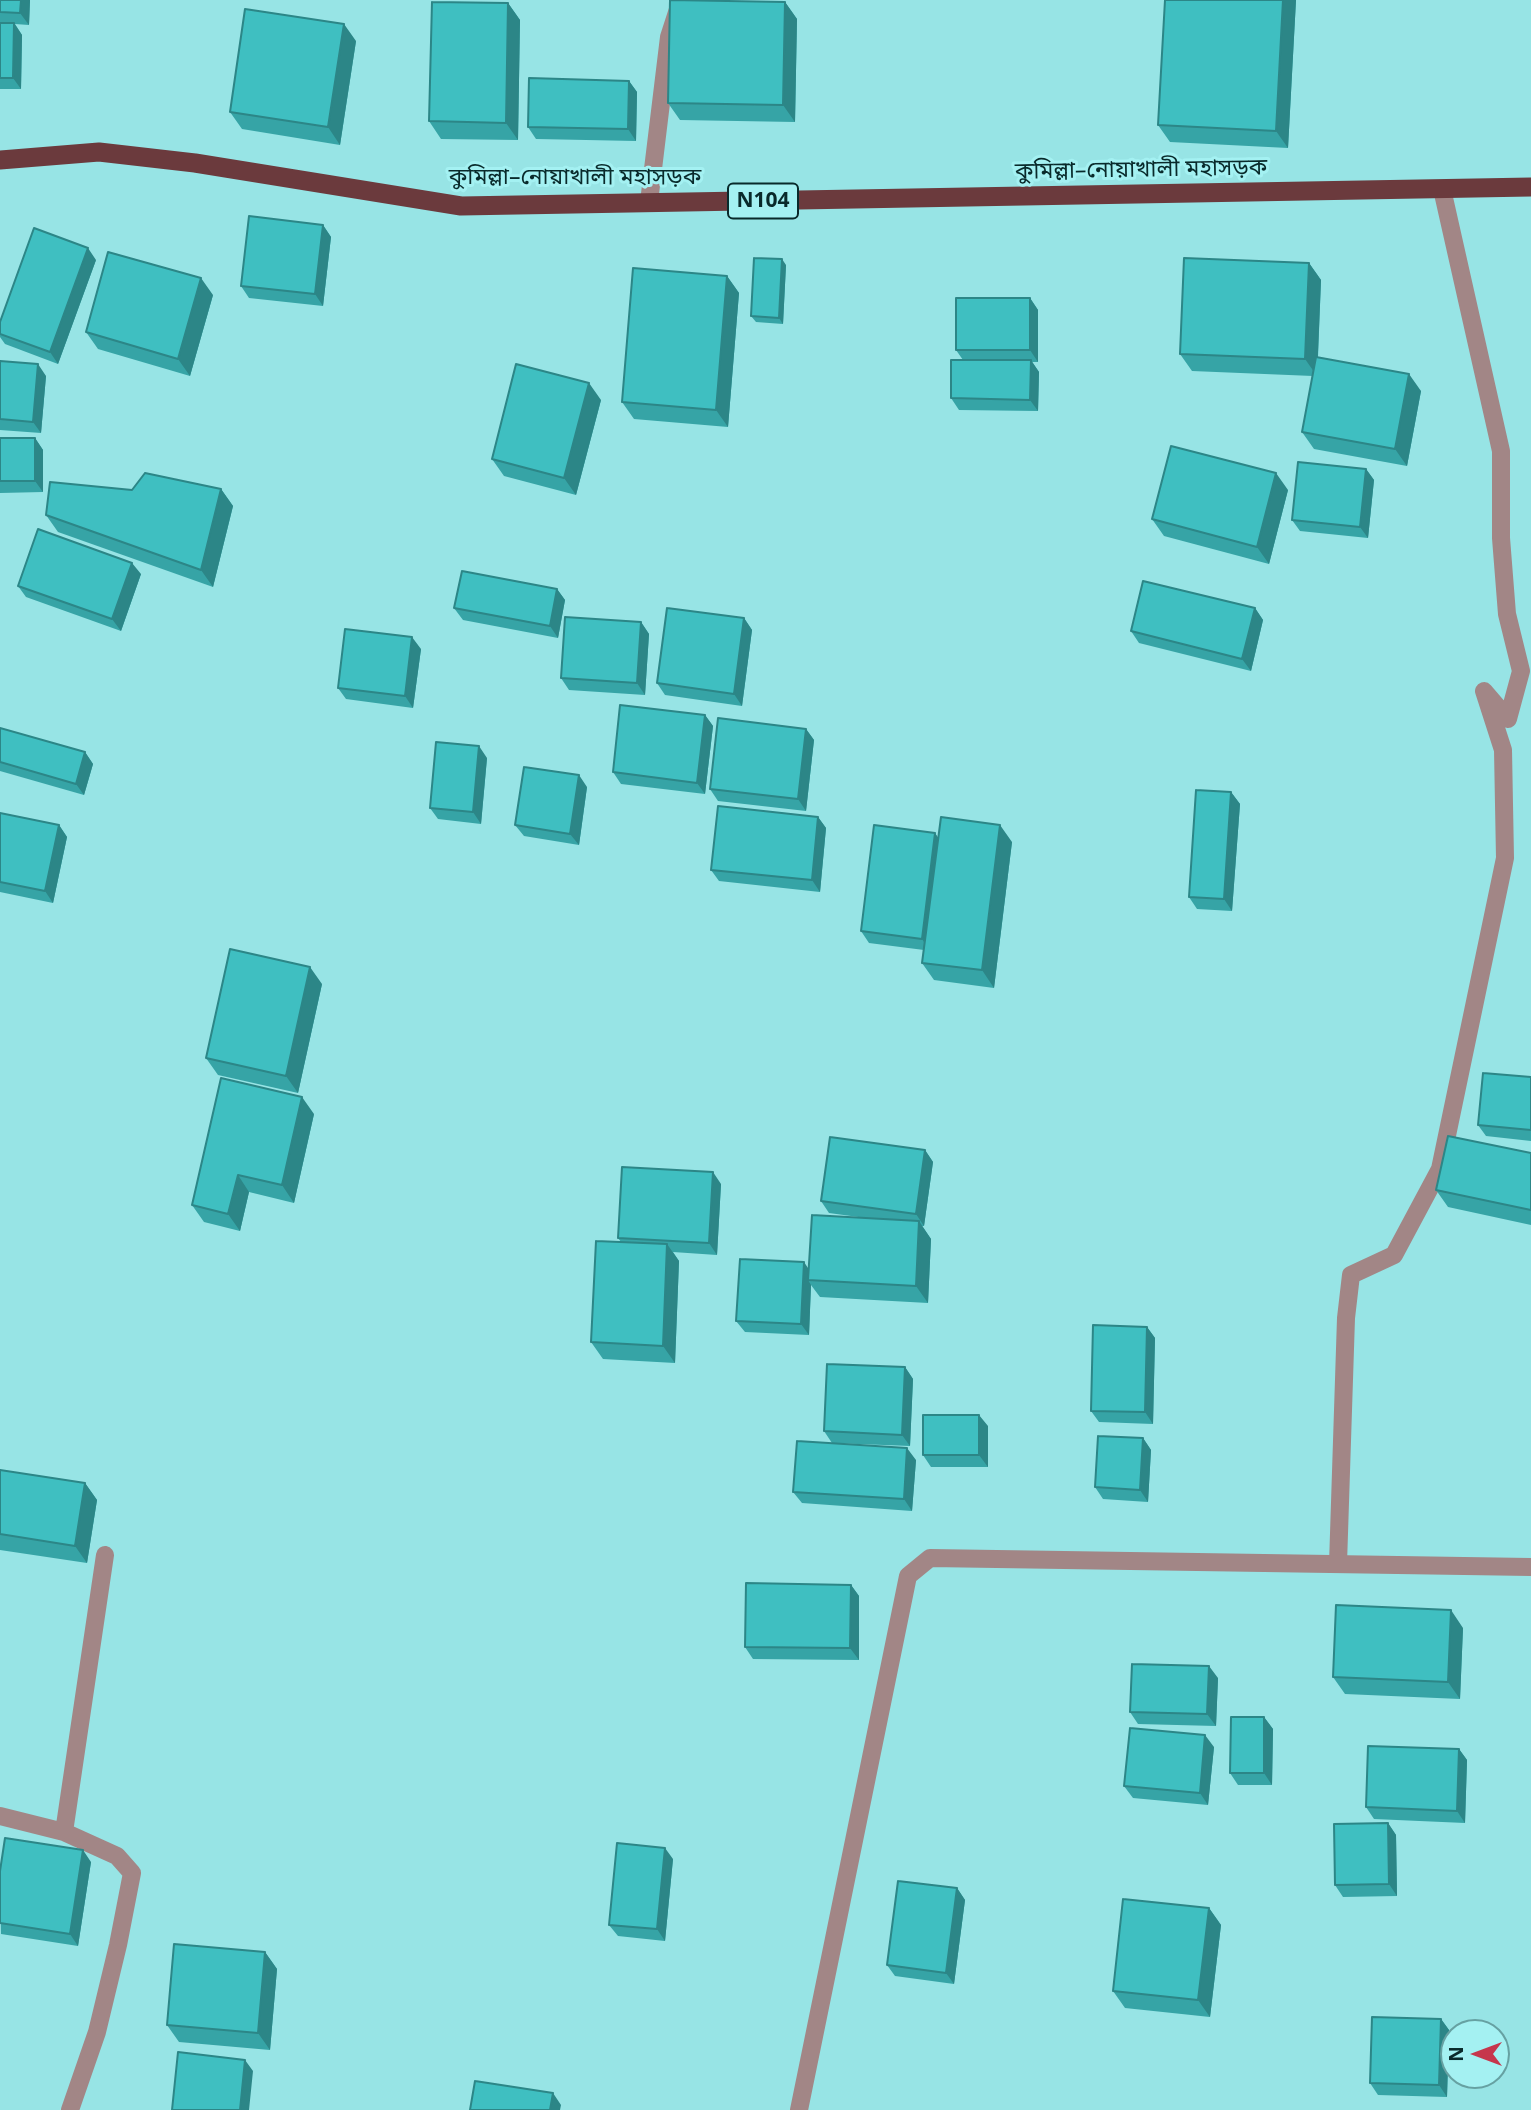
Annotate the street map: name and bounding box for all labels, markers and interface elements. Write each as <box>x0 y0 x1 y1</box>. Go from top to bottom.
street label: কুমিল্লা–নোয়াখালী মহাসড়ক <box>1015 154 1267 186</box>
street label: কুমিল্লা–নোয়াখালী মহাসড়ক <box>449 163 701 191</box>
road number: N104 <box>728 184 798 218</box>
north arrow <box>1440 2019 1510 2089</box>
text: N <box>1443 2046 1469 2062</box>

